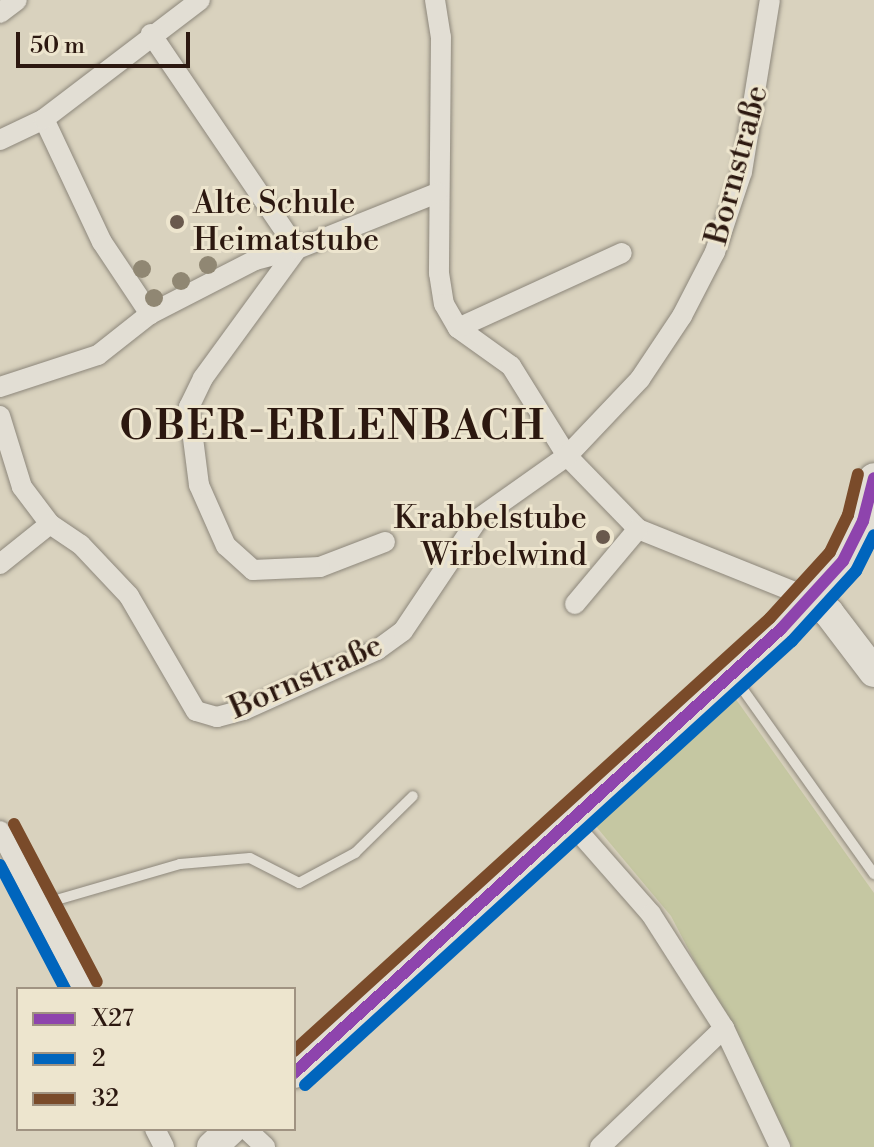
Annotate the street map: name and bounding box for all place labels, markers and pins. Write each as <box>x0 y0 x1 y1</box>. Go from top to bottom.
place label: Alte Schule Heimatstube <box>193 185 379 260</box>
marker: Alte Schule Heimatstube <box>168 213 186 231</box>
place label: Krabbelstube Wirbelwind <box>393 500 587 575</box>
marker: Krabbelstube Wirbelwind <box>594 528 612 546</box>

